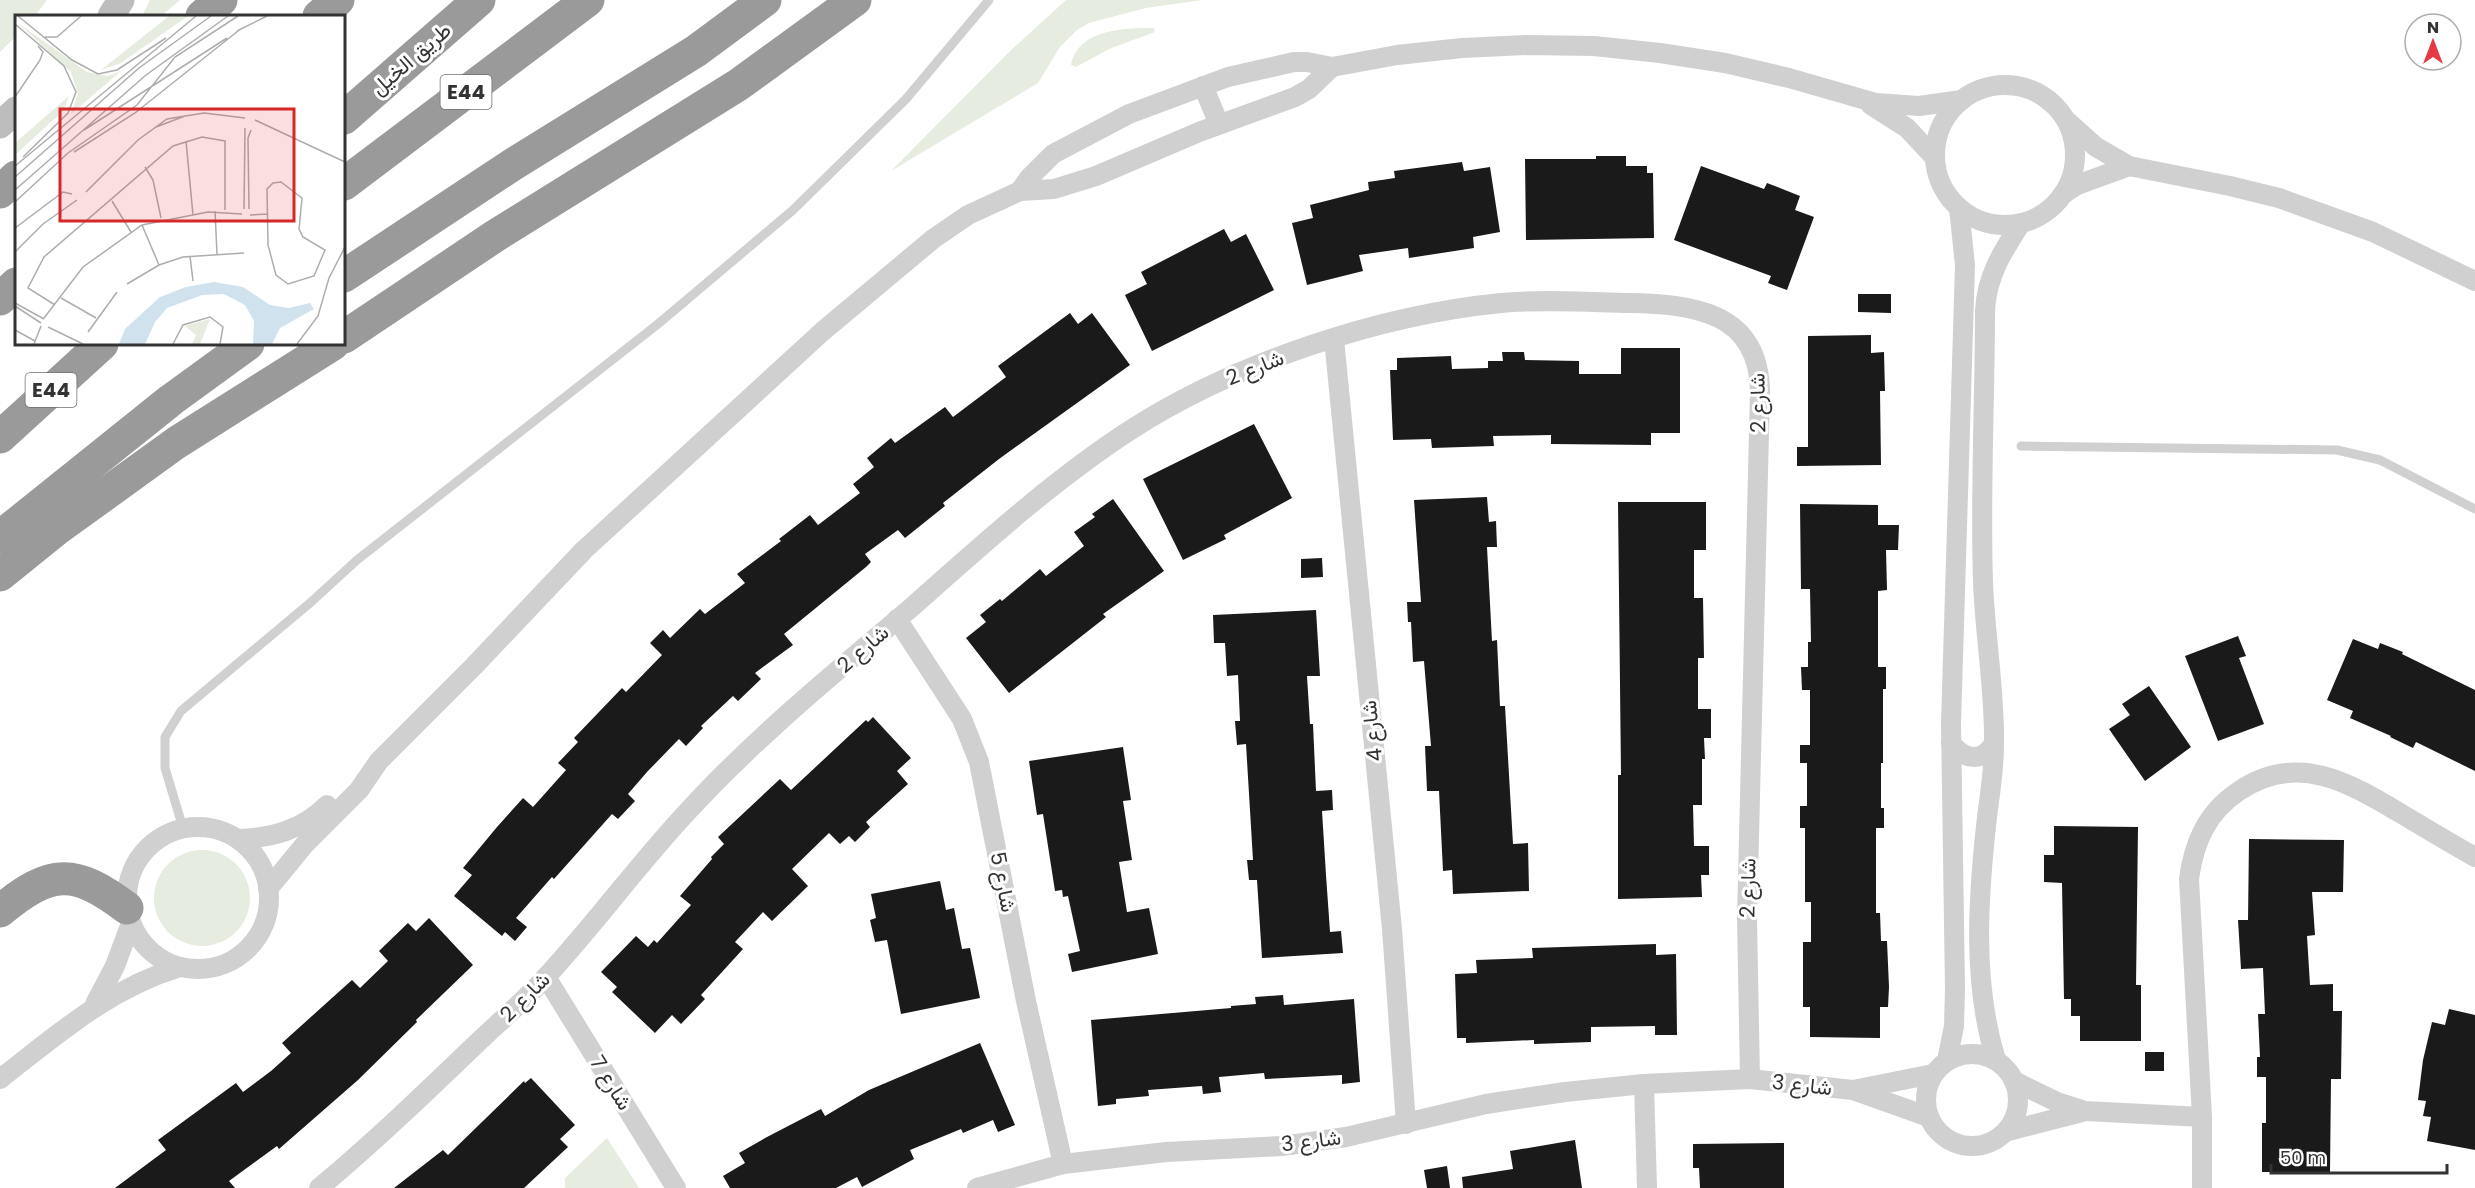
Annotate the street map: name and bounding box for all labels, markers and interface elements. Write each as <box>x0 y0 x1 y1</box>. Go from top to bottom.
north arrow <box>2403 12 2463 72</box>
inset map <box>15 15 345 345</box>
street label: طريق الخيل <box>364 16 457 102</box>
text: N <box>2427 16 2439 39</box>
road number: E44 <box>440 75 492 109</box>
street label: شارع 2 <box>1222 343 1288 392</box>
road number: E44 <box>26 373 76 407</box>
street label: شارع 2 <box>1742 373 1773 433</box>
street label: شارع 2 <box>831 618 895 679</box>
street label: شارع 4 <box>1354 699 1389 763</box>
street label: شارع 5 <box>983 849 1024 915</box>
street label: شارع 2 <box>1732 858 1763 918</box>
street label: شارع 2 <box>493 965 556 1028</box>
street label: شارع 7 <box>583 1050 639 1116</box>
street label: شارع 3 <box>1771 1067 1834 1102</box>
street label: شارع 3 <box>1279 1122 1343 1159</box>
scale bar <box>2271 1137 2446 1175</box>
text: 50 m <box>2280 1145 2326 1170</box>

